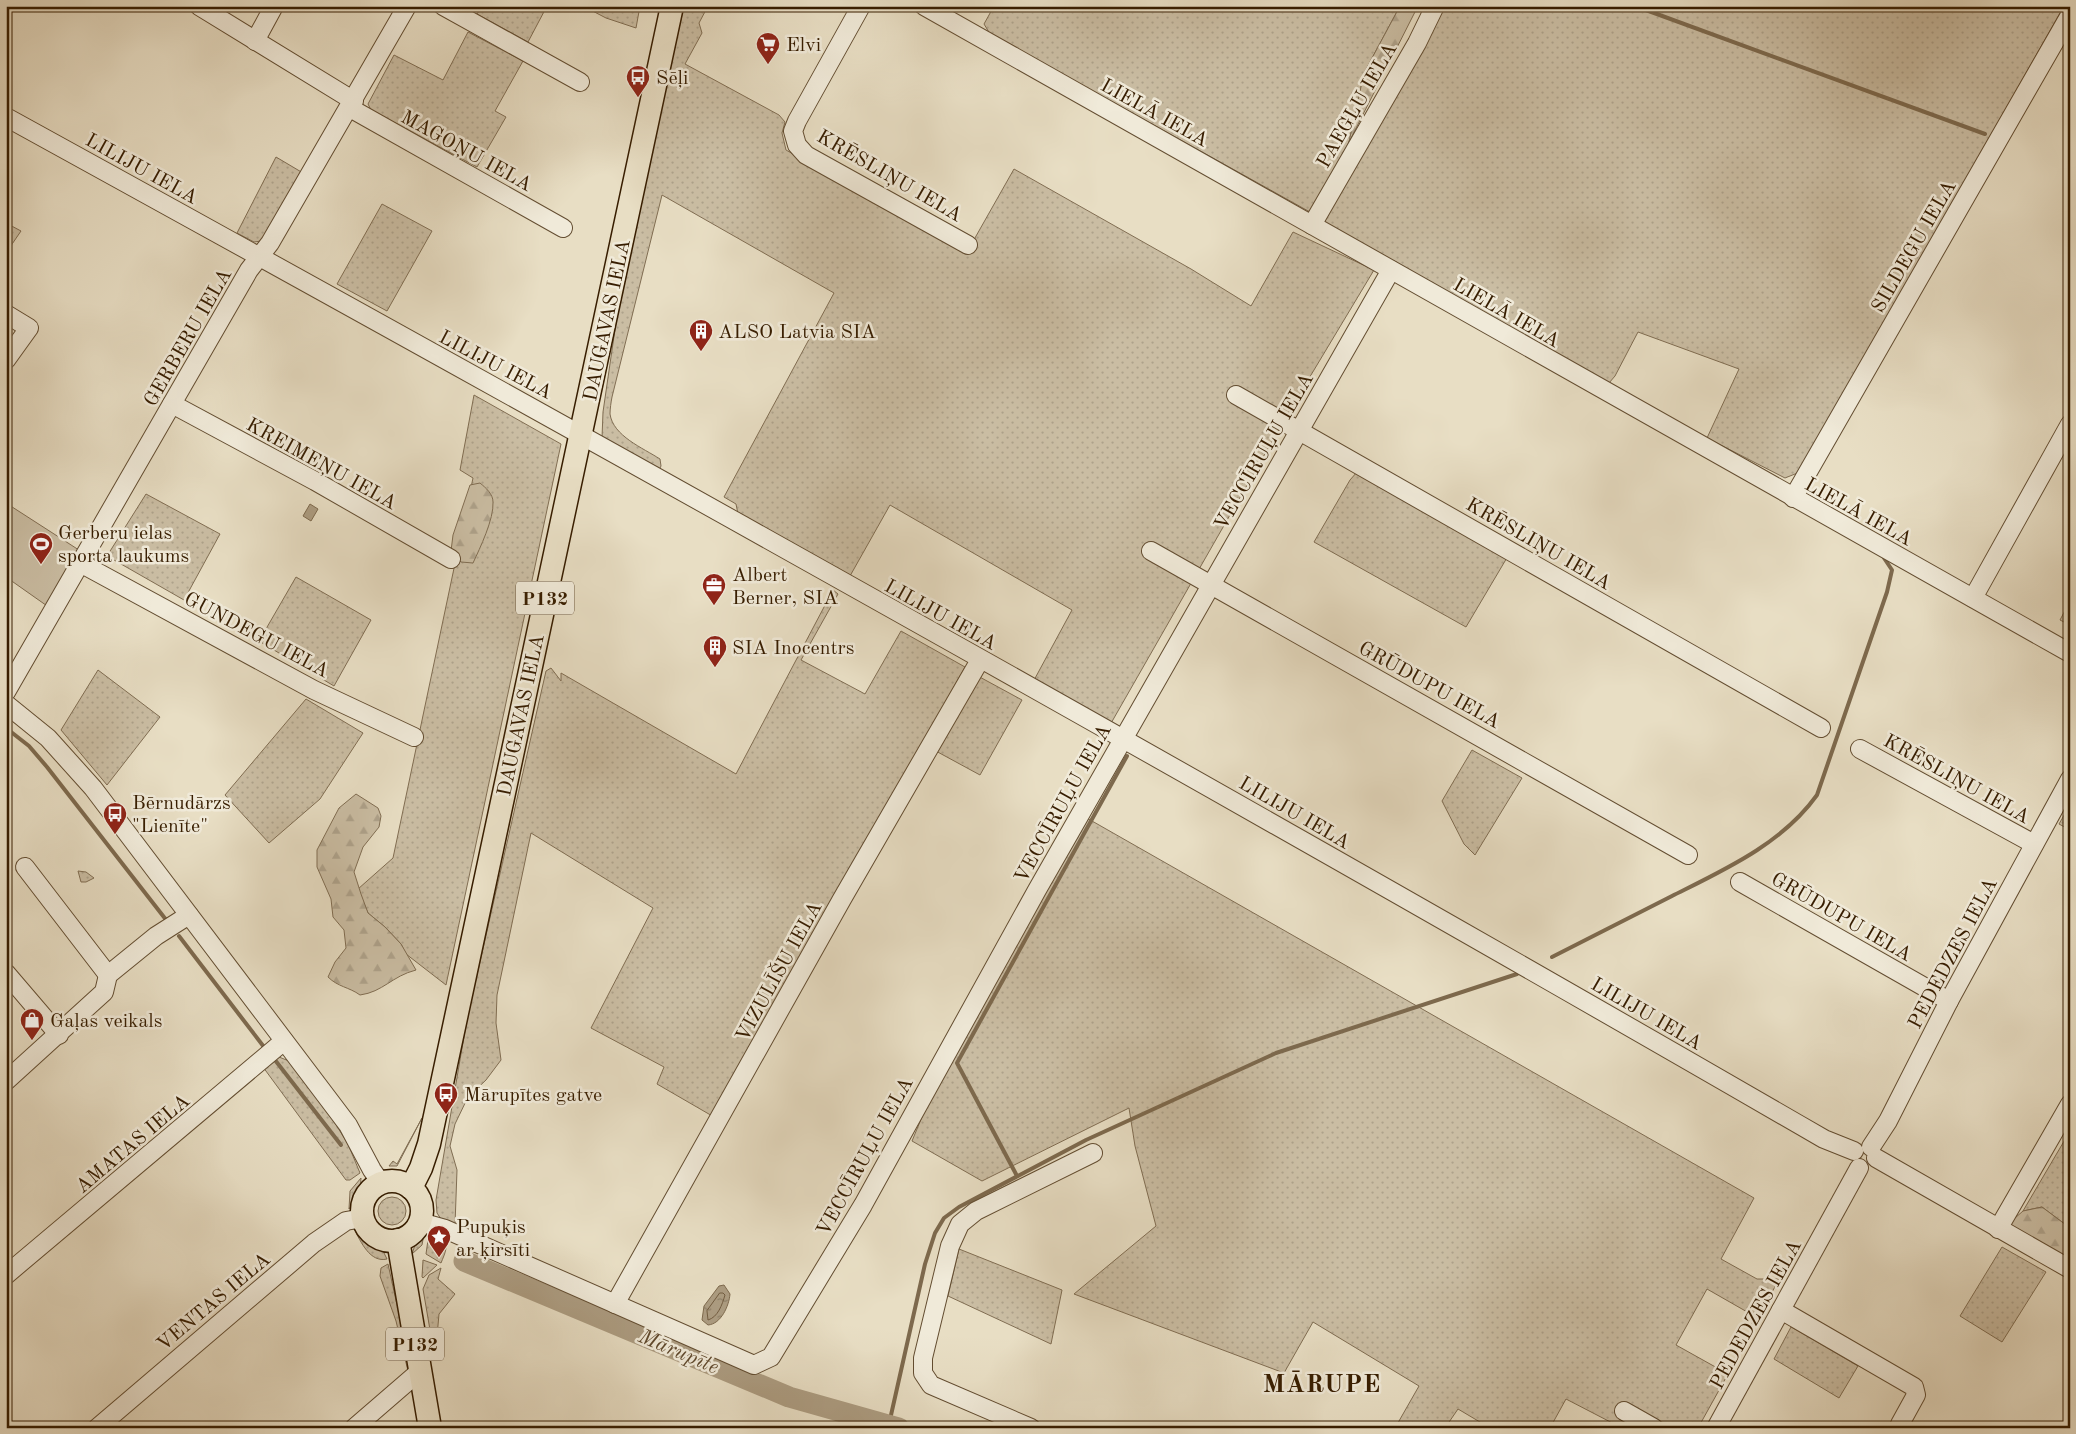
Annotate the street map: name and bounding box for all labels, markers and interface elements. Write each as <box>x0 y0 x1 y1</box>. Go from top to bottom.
supermarket icon: Elvi <box>755 31 781 65</box>
place label: Elvi <box>786 36 821 56</box>
street label: PAEGĻU IELA <box>1314 40 1402 172</box>
bus stop icon: Sēļi <box>625 64 651 98</box>
place label: Sēļi <box>656 69 688 89</box>
street label: LIELĀ IELA <box>1097 74 1212 152</box>
street label: MAGOŅU IELA <box>397 108 535 196</box>
street label: KRĒSLIŅU IELA <box>813 125 966 226</box>
street label: LILIJU IELA <box>82 131 201 209</box>
street label: SILDEGU IELA <box>1869 177 1961 317</box>
street label: DAUGAVAS IELA <box>581 238 635 403</box>
street label: GERBERU IELA <box>141 266 236 410</box>
street label: LIELĀ IELA <box>1449 273 1564 352</box>
building icon: ALSO Latvia SIA <box>688 318 714 352</box>
place label: ALSO Latvia SIA <box>718 323 876 343</box>
street label: LILIJU IELA <box>435 328 555 404</box>
street label: VECCĪRUĻU IELA <box>1210 369 1318 534</box>
street label: KREIMEŅU IELA <box>242 415 400 514</box>
street label: LIELĀ IELA <box>1801 473 1916 551</box>
street label: KRĒSLIŅU IELA <box>1462 493 1615 594</box>
place label: Gerberu ielas sporta laukums <box>58 524 189 567</box>
sports icon: Gerberu ielas sporta laukums <box>28 531 54 565</box>
place label: Albert Berner, SIA <box>732 566 838 609</box>
office icon: Albert Berner, SIA <box>701 572 727 606</box>
street label: LILIJU IELA <box>881 577 1000 655</box>
road number: P132 <box>516 582 574 614</box>
street label: GUNDEGU IELA <box>180 589 332 682</box>
street label: DAUGAVAS IELA <box>495 633 549 798</box>
building icon: SIA Inocentrs <box>702 634 728 668</box>
street label: GRŪDUPU IELA <box>1355 637 1504 733</box>
place label: SIA Inocentrs <box>732 639 854 659</box>
street label: VECCĪRUĻU IELA <box>1010 720 1116 887</box>
street label: KRĒSLIŅU IELA <box>1880 730 2034 828</box>
street label: LILIJU IELA <box>1235 774 1353 854</box>
place label: Bērnudārzs "Lienīte" <box>132 794 231 837</box>
bus stop icon: Bērnudārzs "Lienīte" <box>102 801 128 835</box>
street label: GRŪDUPU IELA <box>1767 868 1916 966</box>
street label: PEDEDZES IELA <box>1906 875 2002 1033</box>
street label: VIZULĪŠU IELA <box>730 897 826 1045</box>
street label: LILIJU IELA <box>1587 975 1705 1055</box>
shop icon: Gaļas veikals <box>19 1007 45 1041</box>
place label: Gaļas veikals <box>50 1012 162 1032</box>
street label: VECCĪRUĻU IELA <box>812 1073 918 1240</box>
bus stop icon: Mārupītes gatve <box>433 1081 459 1115</box>
place label: Mārupītes gatve <box>464 1086 602 1106</box>
street label: AMATAS IELA <box>73 1091 194 1198</box>
place label: Pupuķis ar ķirsīti <box>456 1218 530 1261</box>
place icon: Pupuķis ar ķirsīti <box>426 1224 452 1258</box>
street label: PEDEDZES IELA <box>1707 1237 1806 1393</box>
street label: VENTAS IELA <box>154 1250 275 1355</box>
water label: Mārupīte <box>634 1326 722 1379</box>
road number: P132 <box>386 1328 444 1360</box>
district label: MĀRUPE <box>1263 1370 1381 1398</box>

